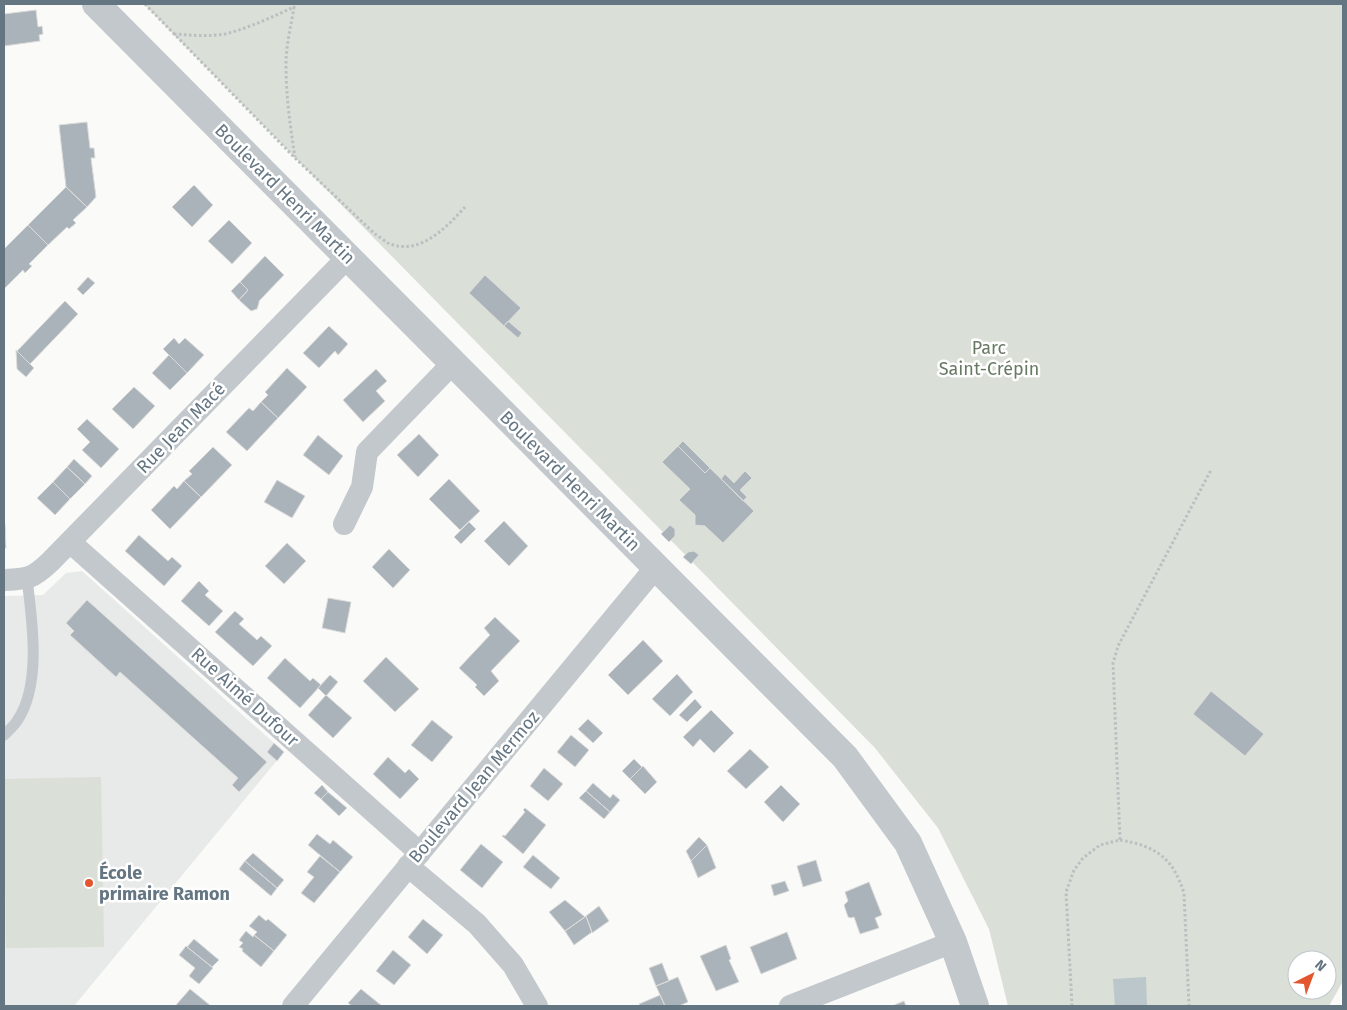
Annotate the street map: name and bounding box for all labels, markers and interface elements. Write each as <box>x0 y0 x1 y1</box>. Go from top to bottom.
street label: Boulevard Henri Martin <box>210 119 360 269</box>
park label: Parc Saint-Crépin <box>939 337 1039 380</box>
street label: Rue Jean Macé <box>132 378 230 478</box>
street label: Boulevard Henri Martin <box>495 406 645 556</box>
street label: Rue Aimé Dufour <box>187 643 303 751</box>
street label: Boulevard Jean Mermoz <box>404 706 544 868</box>
place label: École primaire Ramon <box>99 861 230 905</box>
marker: École primaire Ramon <box>83 877 95 889</box>
north arrow <box>1287 950 1337 1000</box>
text: N <box>1311 956 1330 975</box>

